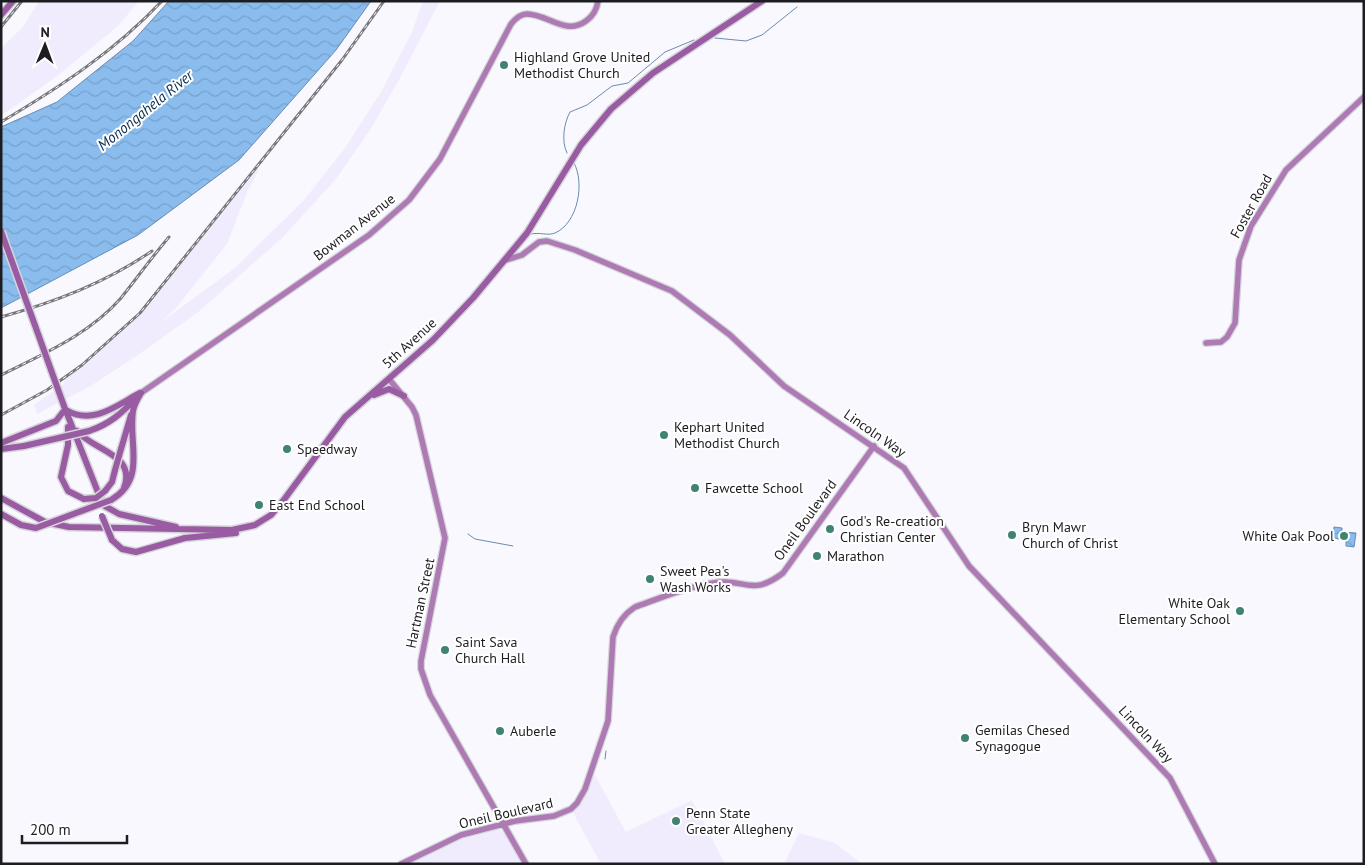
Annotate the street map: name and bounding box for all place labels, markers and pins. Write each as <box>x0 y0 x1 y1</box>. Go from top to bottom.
place label: Highland Grove United Methodist Church <box>514 48 650 82</box>
marker: Highland Grove United Methodist Church <box>498 59 510 71</box>
place label: Kephart United Methodist Church <box>674 418 780 452</box>
marker: Kephart United Methodist Church <box>658 429 670 441</box>
place label: Speedway <box>297 440 358 458</box>
marker: Speedway <box>281 443 293 455</box>
place label: Fawcette School <box>705 479 803 497</box>
marker: Fawcette School <box>689 482 701 494</box>
place label: East End School <box>269 496 365 514</box>
marker: East End School <box>253 499 265 511</box>
place label: God's Re-creation Christian Center <box>840 512 944 546</box>
place label: Bryn Mawr Church of Christ <box>1022 518 1118 552</box>
marker: God's Re-creation Christian Center <box>824 523 836 535</box>
place label: White Oak Pool <box>1243 527 1334 545</box>
marker: Bryn Mawr Church of Christ <box>1006 529 1018 541</box>
marker: White Oak Pool <box>1338 530 1350 542</box>
place label: Marathon <box>827 547 884 565</box>
marker: Marathon <box>811 550 823 562</box>
place label: Sweet Pea's Wash Works <box>660 562 731 596</box>
marker: Sweet Pea's Wash Works <box>644 573 656 585</box>
place label: White Oak Elementary School <box>1118 594 1230 628</box>
marker: White Oak Elementary School <box>1234 605 1246 617</box>
place label: Saint Sava Church Hall <box>455 633 525 667</box>
marker: Saint Sava Church Hall <box>439 644 451 656</box>
place label: Gemilas Chesed Synagogue <box>975 721 1070 755</box>
place label: Auberle <box>510 722 556 740</box>
marker: Auberle <box>494 725 506 737</box>
marker: Gemilas Chesed Synagogue <box>959 732 971 744</box>
place label: Penn State Greater Allegheny <box>686 804 793 838</box>
marker: Penn State Greater Allegheny <box>670 815 682 827</box>

